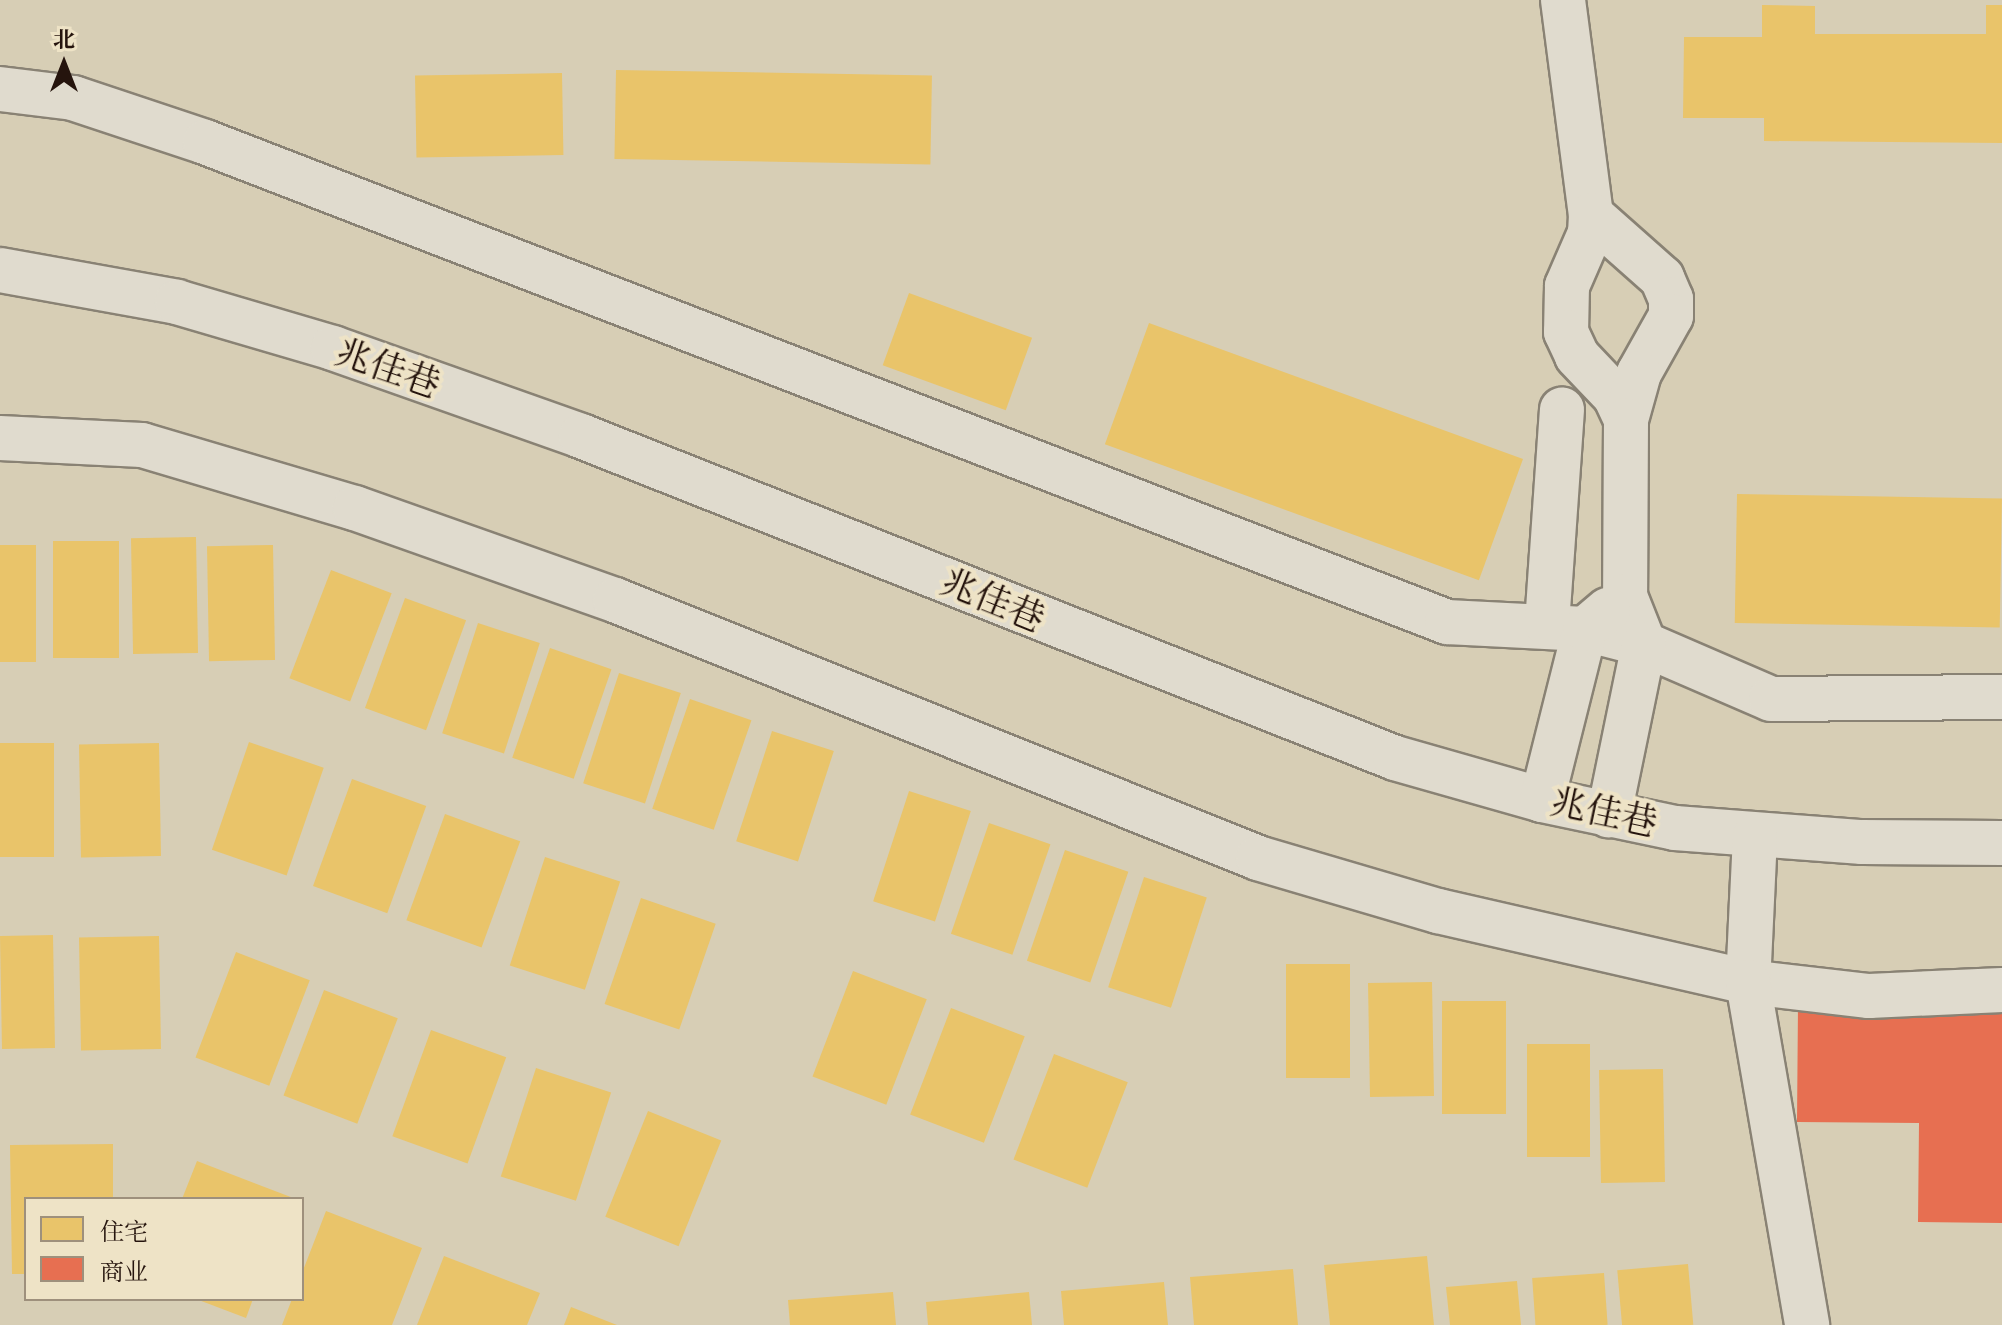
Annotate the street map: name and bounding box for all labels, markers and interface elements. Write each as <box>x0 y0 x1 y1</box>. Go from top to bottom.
north arrow <box>24 24 104 104</box>
text: 北 <box>53 25 75 54</box>
street label: 兆佳巷 <box>330 330 446 406</box>
street label: 兆佳巷 <box>935 560 1051 640</box>
street label: 兆佳巷 <box>1547 780 1661 844</box>
legend <box>24 1197 304 1301</box>
text: 住宅 <box>100 1216 148 1247</box>
text: 商业 <box>100 1256 148 1287</box>

